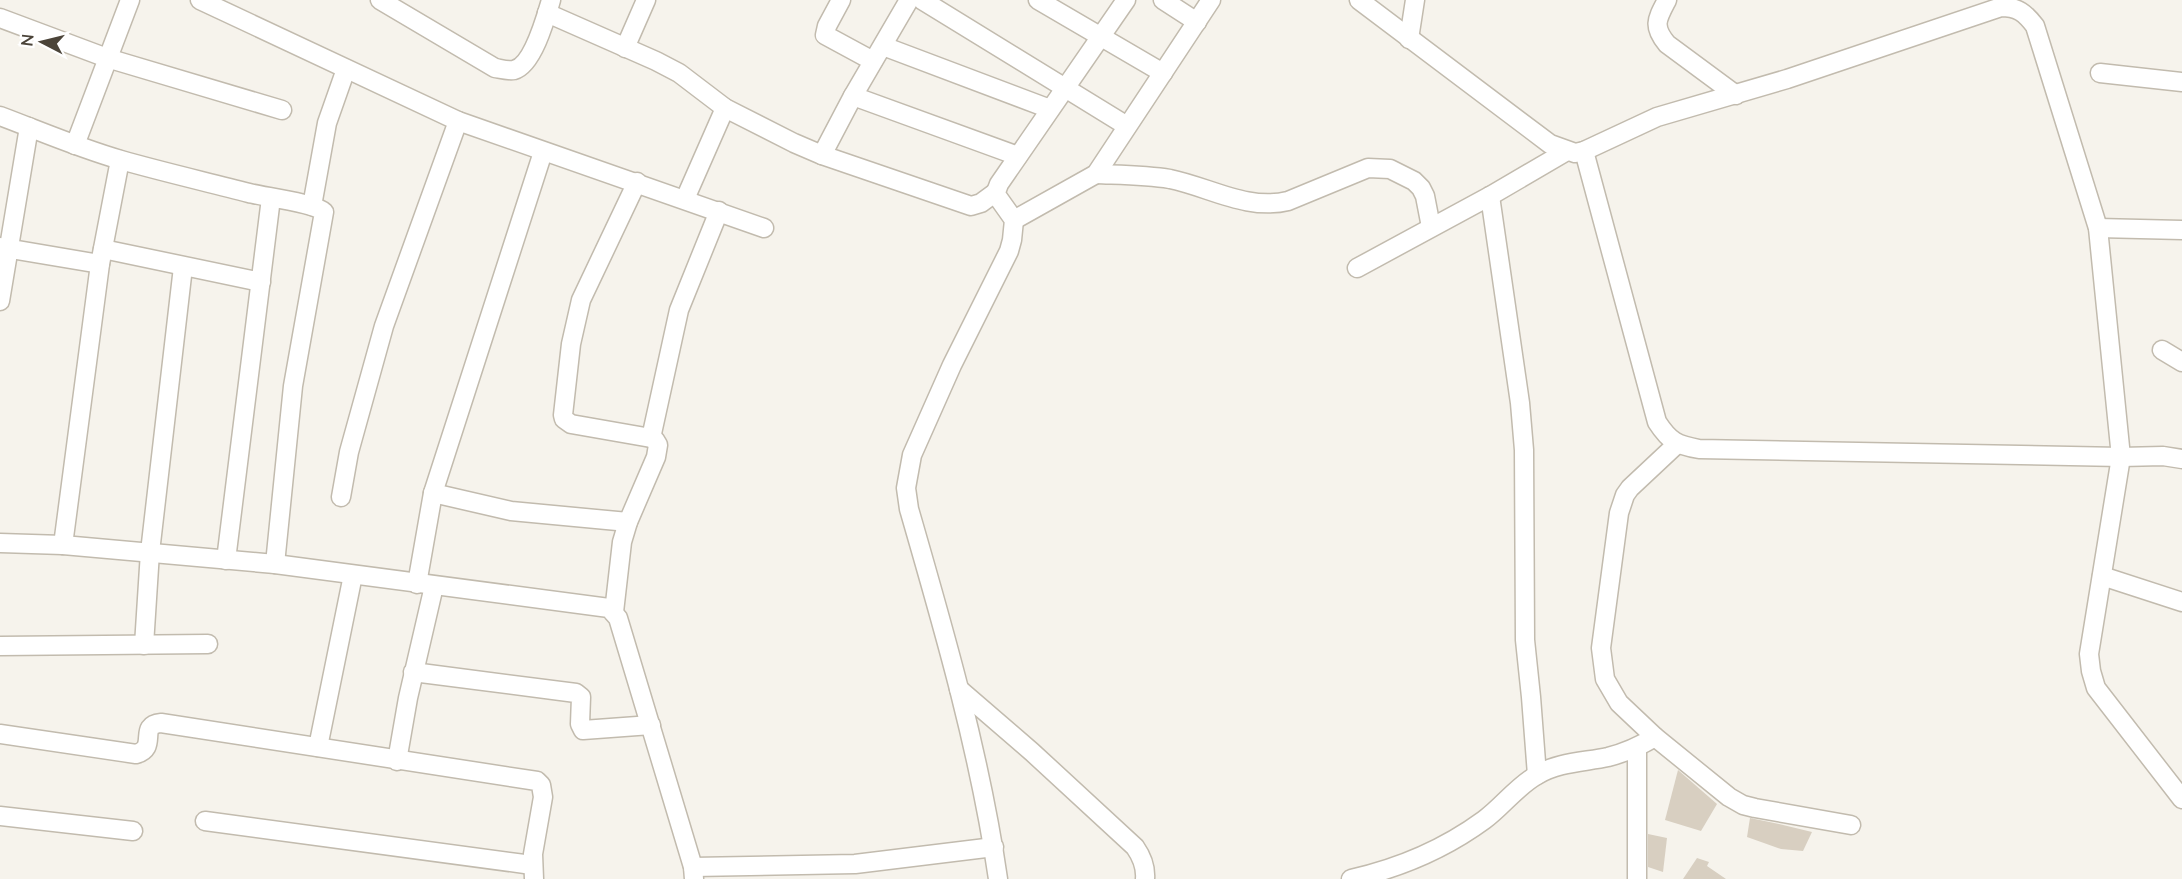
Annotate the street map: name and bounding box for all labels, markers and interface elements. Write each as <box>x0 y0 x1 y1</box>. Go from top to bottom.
north arrow <box>12 12 72 72</box>
text: N <box>16 33 37 47</box>

